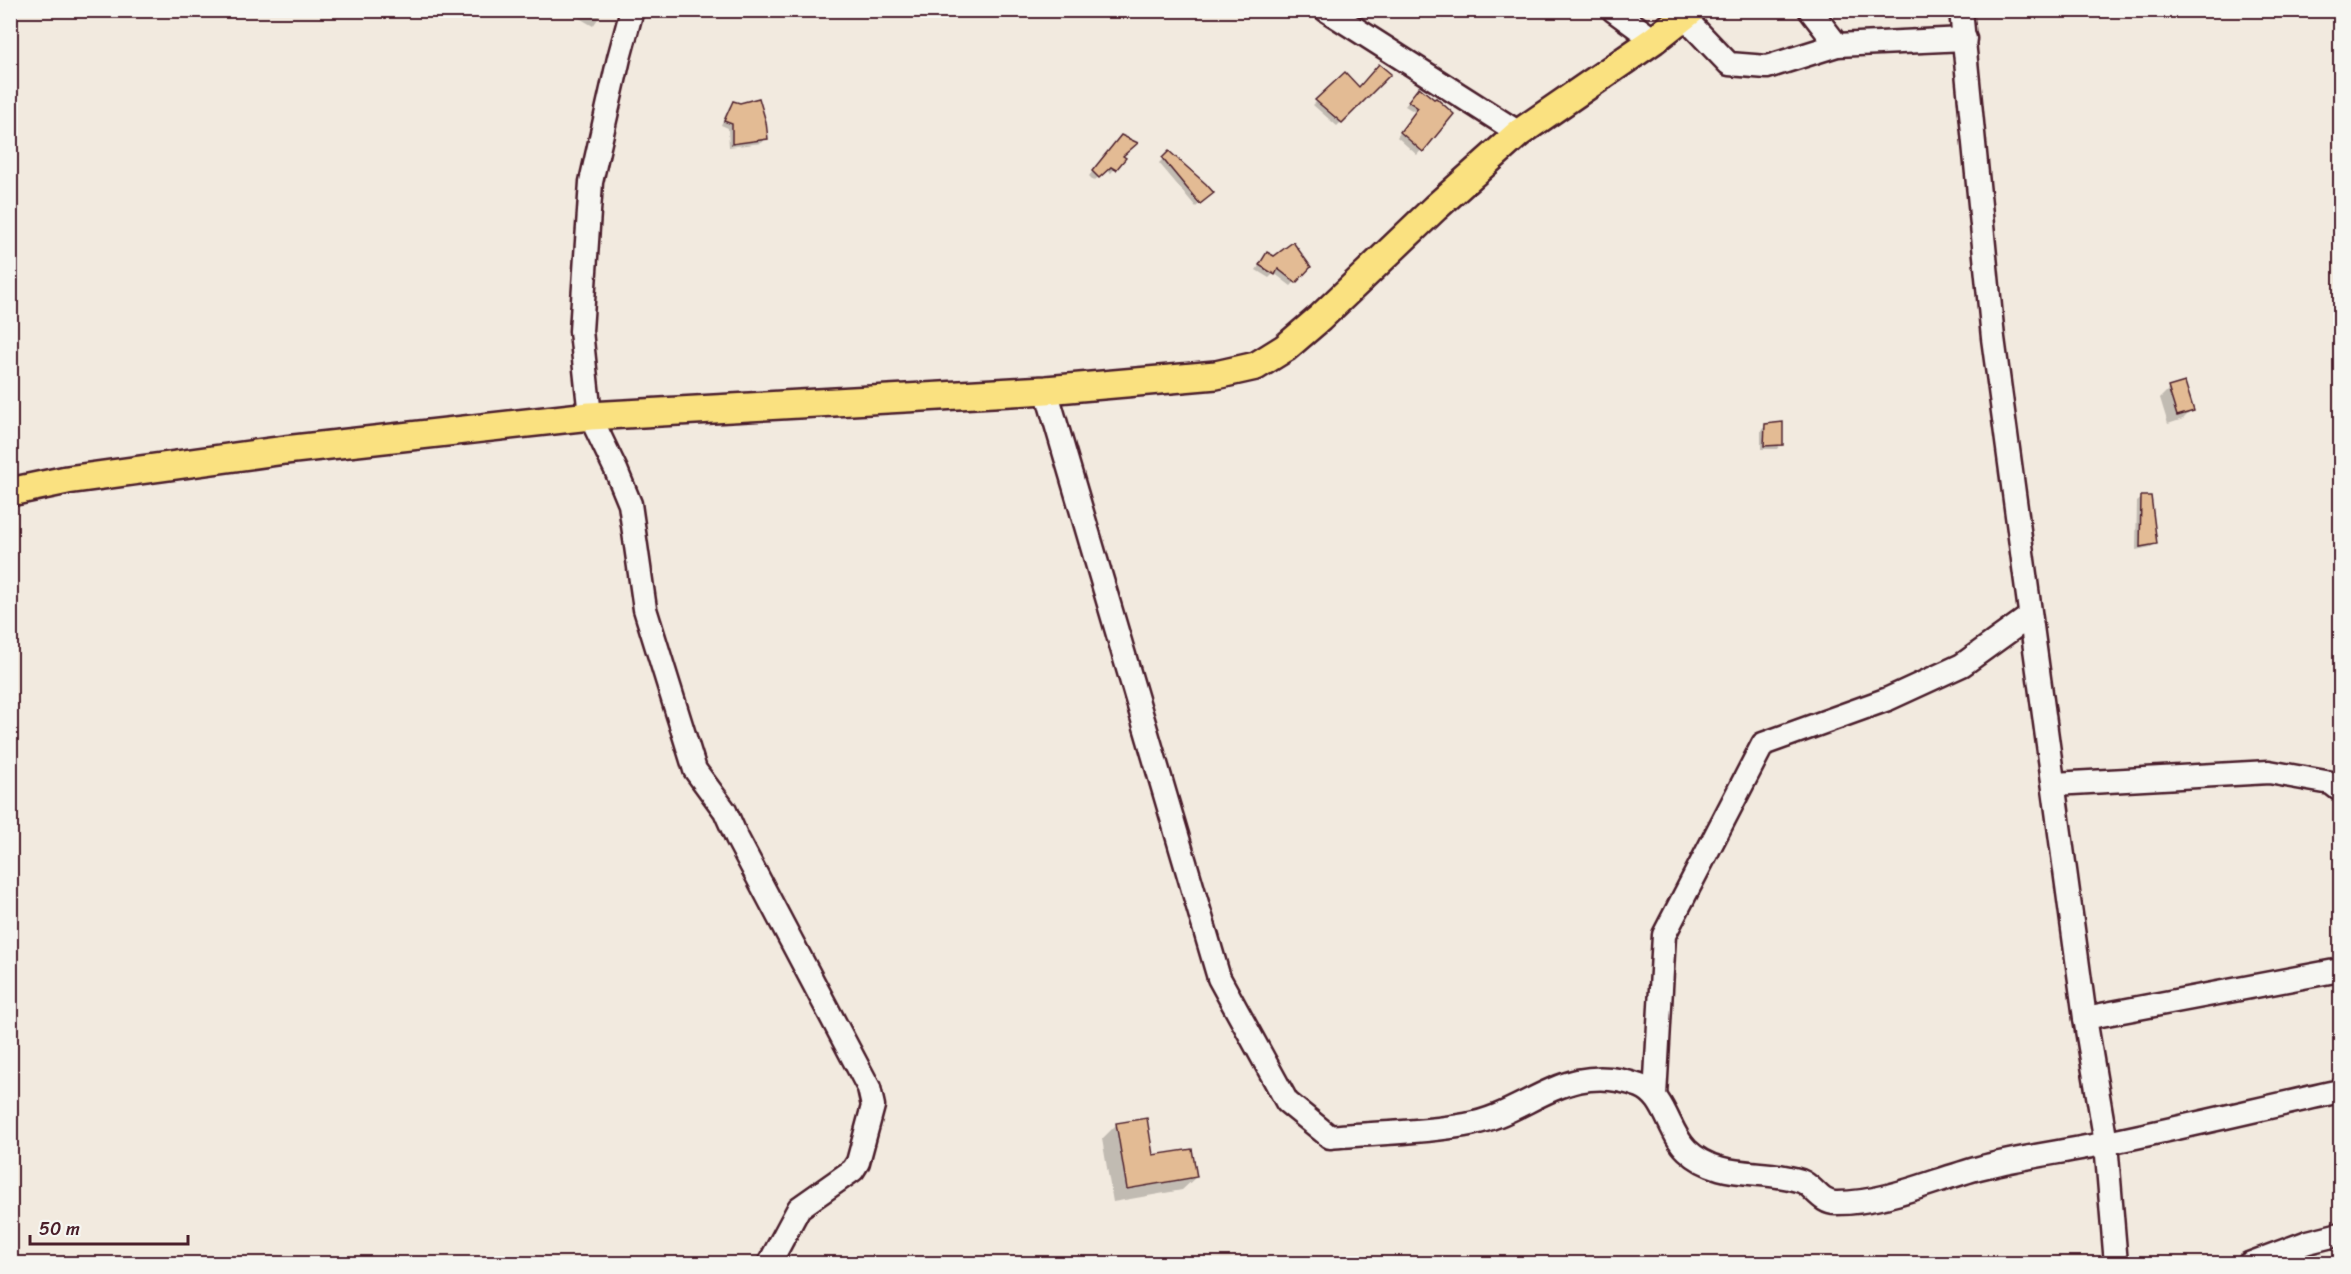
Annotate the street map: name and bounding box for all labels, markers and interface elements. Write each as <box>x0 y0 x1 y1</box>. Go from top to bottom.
scale bar <box>30 1208 188 1246</box>
text: 50 m <box>39 1213 80 1245</box>

